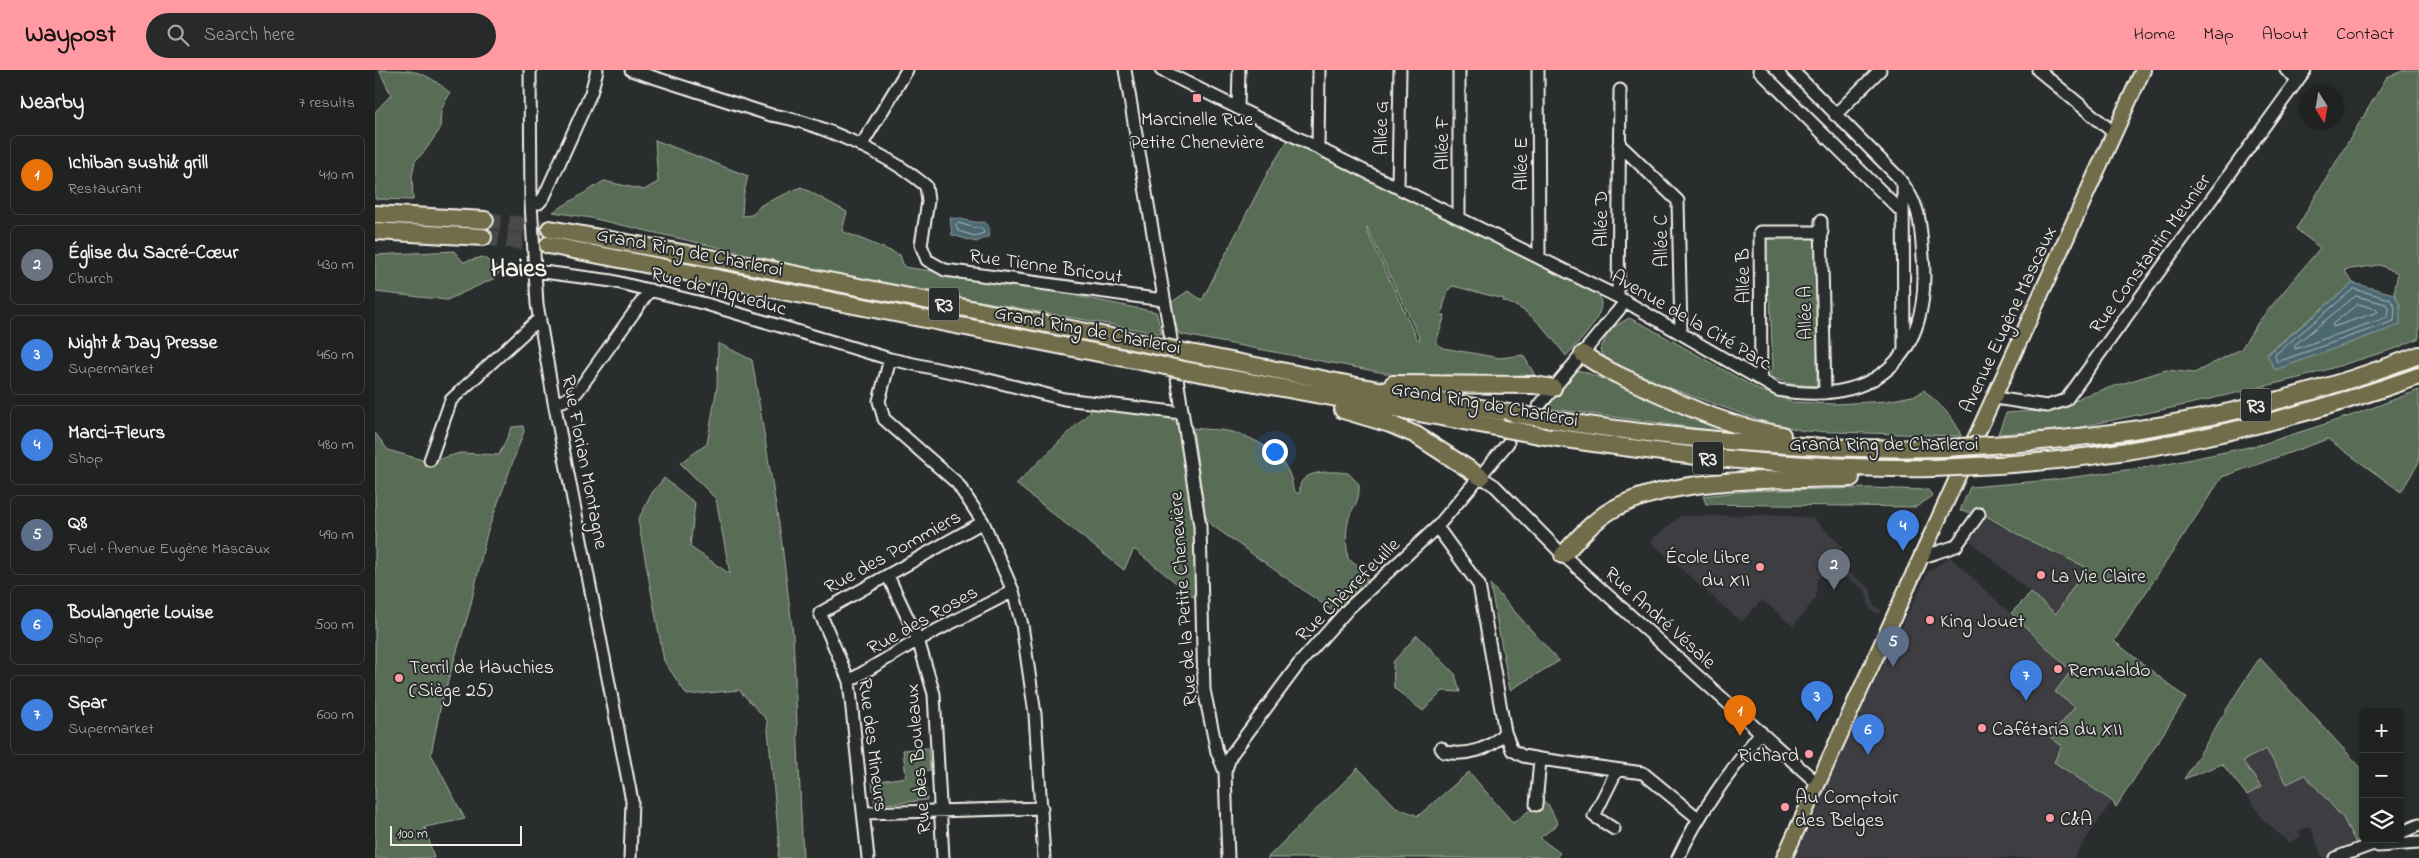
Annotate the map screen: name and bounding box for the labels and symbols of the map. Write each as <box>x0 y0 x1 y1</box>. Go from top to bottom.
north arrow <box>2299 85 2344 130</box>
marker: Marcinelle Rue Petite Chenevière <box>1191 92 1203 104</box>
street label: Allée G <box>1368 101 1397 155</box>
place label: Marcinelle Rue Petite Chenevière <box>1130 106 1264 158</box>
street label: Allée F <box>1429 116 1458 170</box>
street label: Allée E <box>1508 137 1537 191</box>
street label: Rue Constantin Meunier <box>2083 168 2219 340</box>
street label: Allée D <box>1588 191 1617 247</box>
street label: Allée C <box>1648 214 1677 268</box>
street label: Grand Ring de Charleroi <box>594 221 785 287</box>
street label: Avenue Eugène Mascaux <box>1953 222 2066 419</box>
street label: Rue Tienne Bricout <box>967 242 1125 293</box>
street label: Allée B <box>1730 248 1759 304</box>
district label: Haies <box>491 252 547 288</box>
street label: Rue de l'Aqueduc <box>647 260 790 325</box>
street label: Avenue de la Cité Parc <box>1605 263 1776 379</box>
street label: Allée A <box>1792 286 1821 340</box>
road number: R3 <box>929 288 959 320</box>
street label: Grand Ring de Charleroi <box>992 299 1183 365</box>
street label: Rue Florian Montagne <box>552 373 615 552</box>
street label: Grand Ring de Charleroi <box>1389 375 1580 437</box>
road number: R3 <box>2241 388 2271 422</box>
street label: Grand Ring de Charleroi <box>1789 431 1979 461</box>
your location <box>1262 439 1288 465</box>
road number: R3 <box>1693 442 1723 474</box>
street label: Rue de la Petite Chenevière <box>1163 491 1206 707</box>
street label: Rue des Pommiers <box>819 504 967 603</box>
pin: 4 <box>1887 510 1919 551</box>
street label: Rue Chèvrefeuille <box>1290 532 1408 650</box>
place label: École Libre du XII <box>1665 544 1750 596</box>
pin: 2 <box>1818 549 1850 590</box>
street label: Rue André Vésale <box>1597 561 1722 677</box>
marker: École Libre du XII <box>1754 561 1766 573</box>
place label: La Vie Claire <box>2051 563 2146 592</box>
marker: La Vie Claire <box>2035 569 2047 581</box>
street label: Rue des Roses <box>863 579 984 664</box>
place label: King Jouet <box>1940 608 2025 638</box>
marker: King Jouet <box>1924 614 1936 626</box>
pin: 5 <box>1877 626 1909 667</box>
place label: Terril de Hauchies (Siège 25) <box>409 654 554 707</box>
place label: Remualdo <box>2068 657 2151 686</box>
pin: 7 <box>2010 660 2042 701</box>
marker: Remualdo <box>2052 663 2064 675</box>
marker: Terril de Hauchies (Siège 25) <box>393 672 405 684</box>
street label: Rue des Mineurs <box>849 677 894 814</box>
pin: 3 <box>1801 681 1833 722</box>
street label: Rue des Bouleaux <box>898 683 940 835</box>
pin: 1 <box>1724 695 1756 736</box>
pin: 6 <box>1852 714 1884 755</box>
place label: Cafétaria du XII <box>1992 716 2122 745</box>
marker: Cafétaria du XII <box>1976 722 1988 734</box>
place label: Richard <box>1738 742 1799 771</box>
marker: Richard <box>1803 748 1815 760</box>
place label: Au Comptoir des Belges <box>1795 784 1899 837</box>
marker: Au Comptoir des Belges <box>1779 801 1791 813</box>
place label: C&A <box>2060 806 2092 835</box>
marker: C&A <box>2044 812 2056 824</box>
scale bar <box>390 823 523 846</box>

